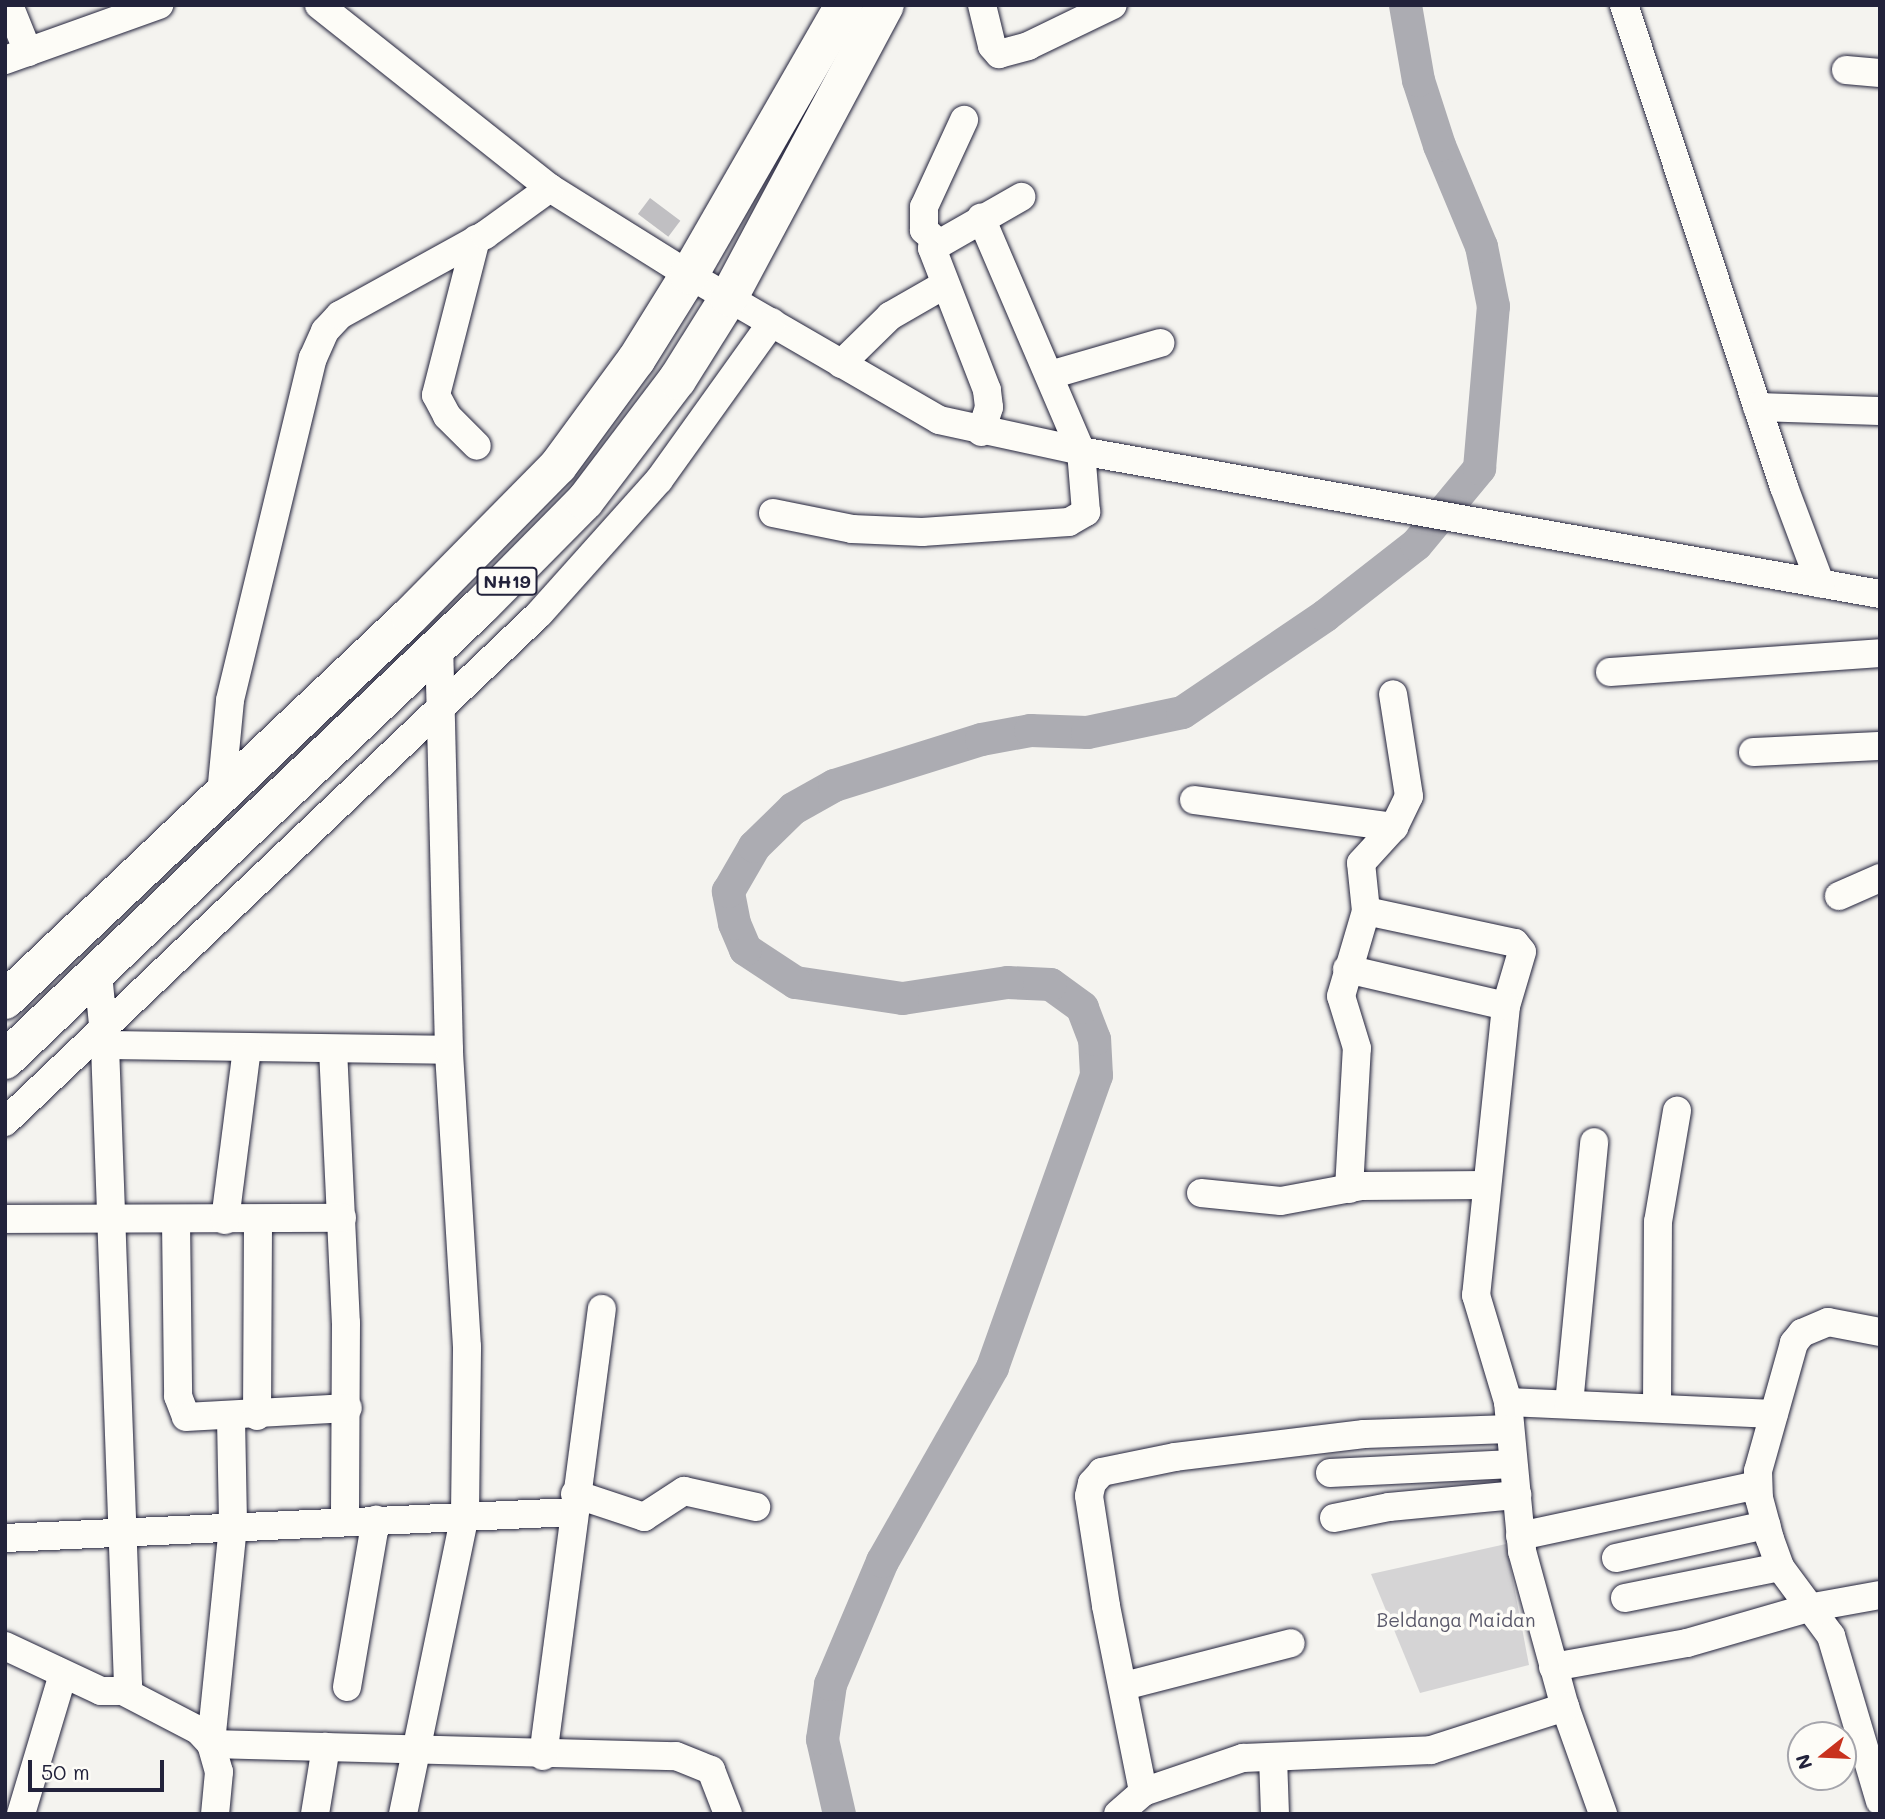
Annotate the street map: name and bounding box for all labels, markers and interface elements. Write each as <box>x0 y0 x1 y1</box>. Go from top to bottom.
road number: NH19 <box>476 566 538 596</box>
park label: Beldanga Maidan <box>1377 1609 1535 1631</box>
north arrow <box>1787 1721 1857 1791</box>
scale bar <box>32 1745 168 1789</box>
text: N <box>1789 1751 1818 1773</box>
text: 50 m <box>41 1758 90 1785</box>

